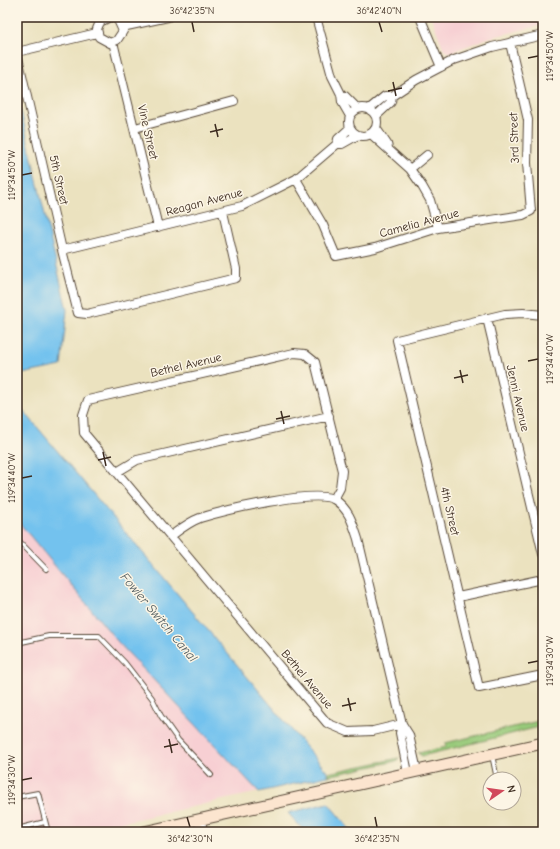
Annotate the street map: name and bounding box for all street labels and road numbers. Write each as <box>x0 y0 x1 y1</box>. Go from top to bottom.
street label: Vine Street <box>135 103 161 161</box>
street label: 3rd Street <box>506 112 522 164</box>
street label: 5th Street <box>47 154 72 207</box>
street label: Reagan Avenue <box>164 185 244 219</box>
street label: Camelia Avenue <box>378 206 460 240</box>
street label: Bethel Avenue <box>149 350 223 380</box>
street label: Jenni Avenue <box>504 363 532 433</box>
street label: 4th Street <box>438 485 463 537</box>
street label: Bethel Avenue <box>278 647 336 711</box>

